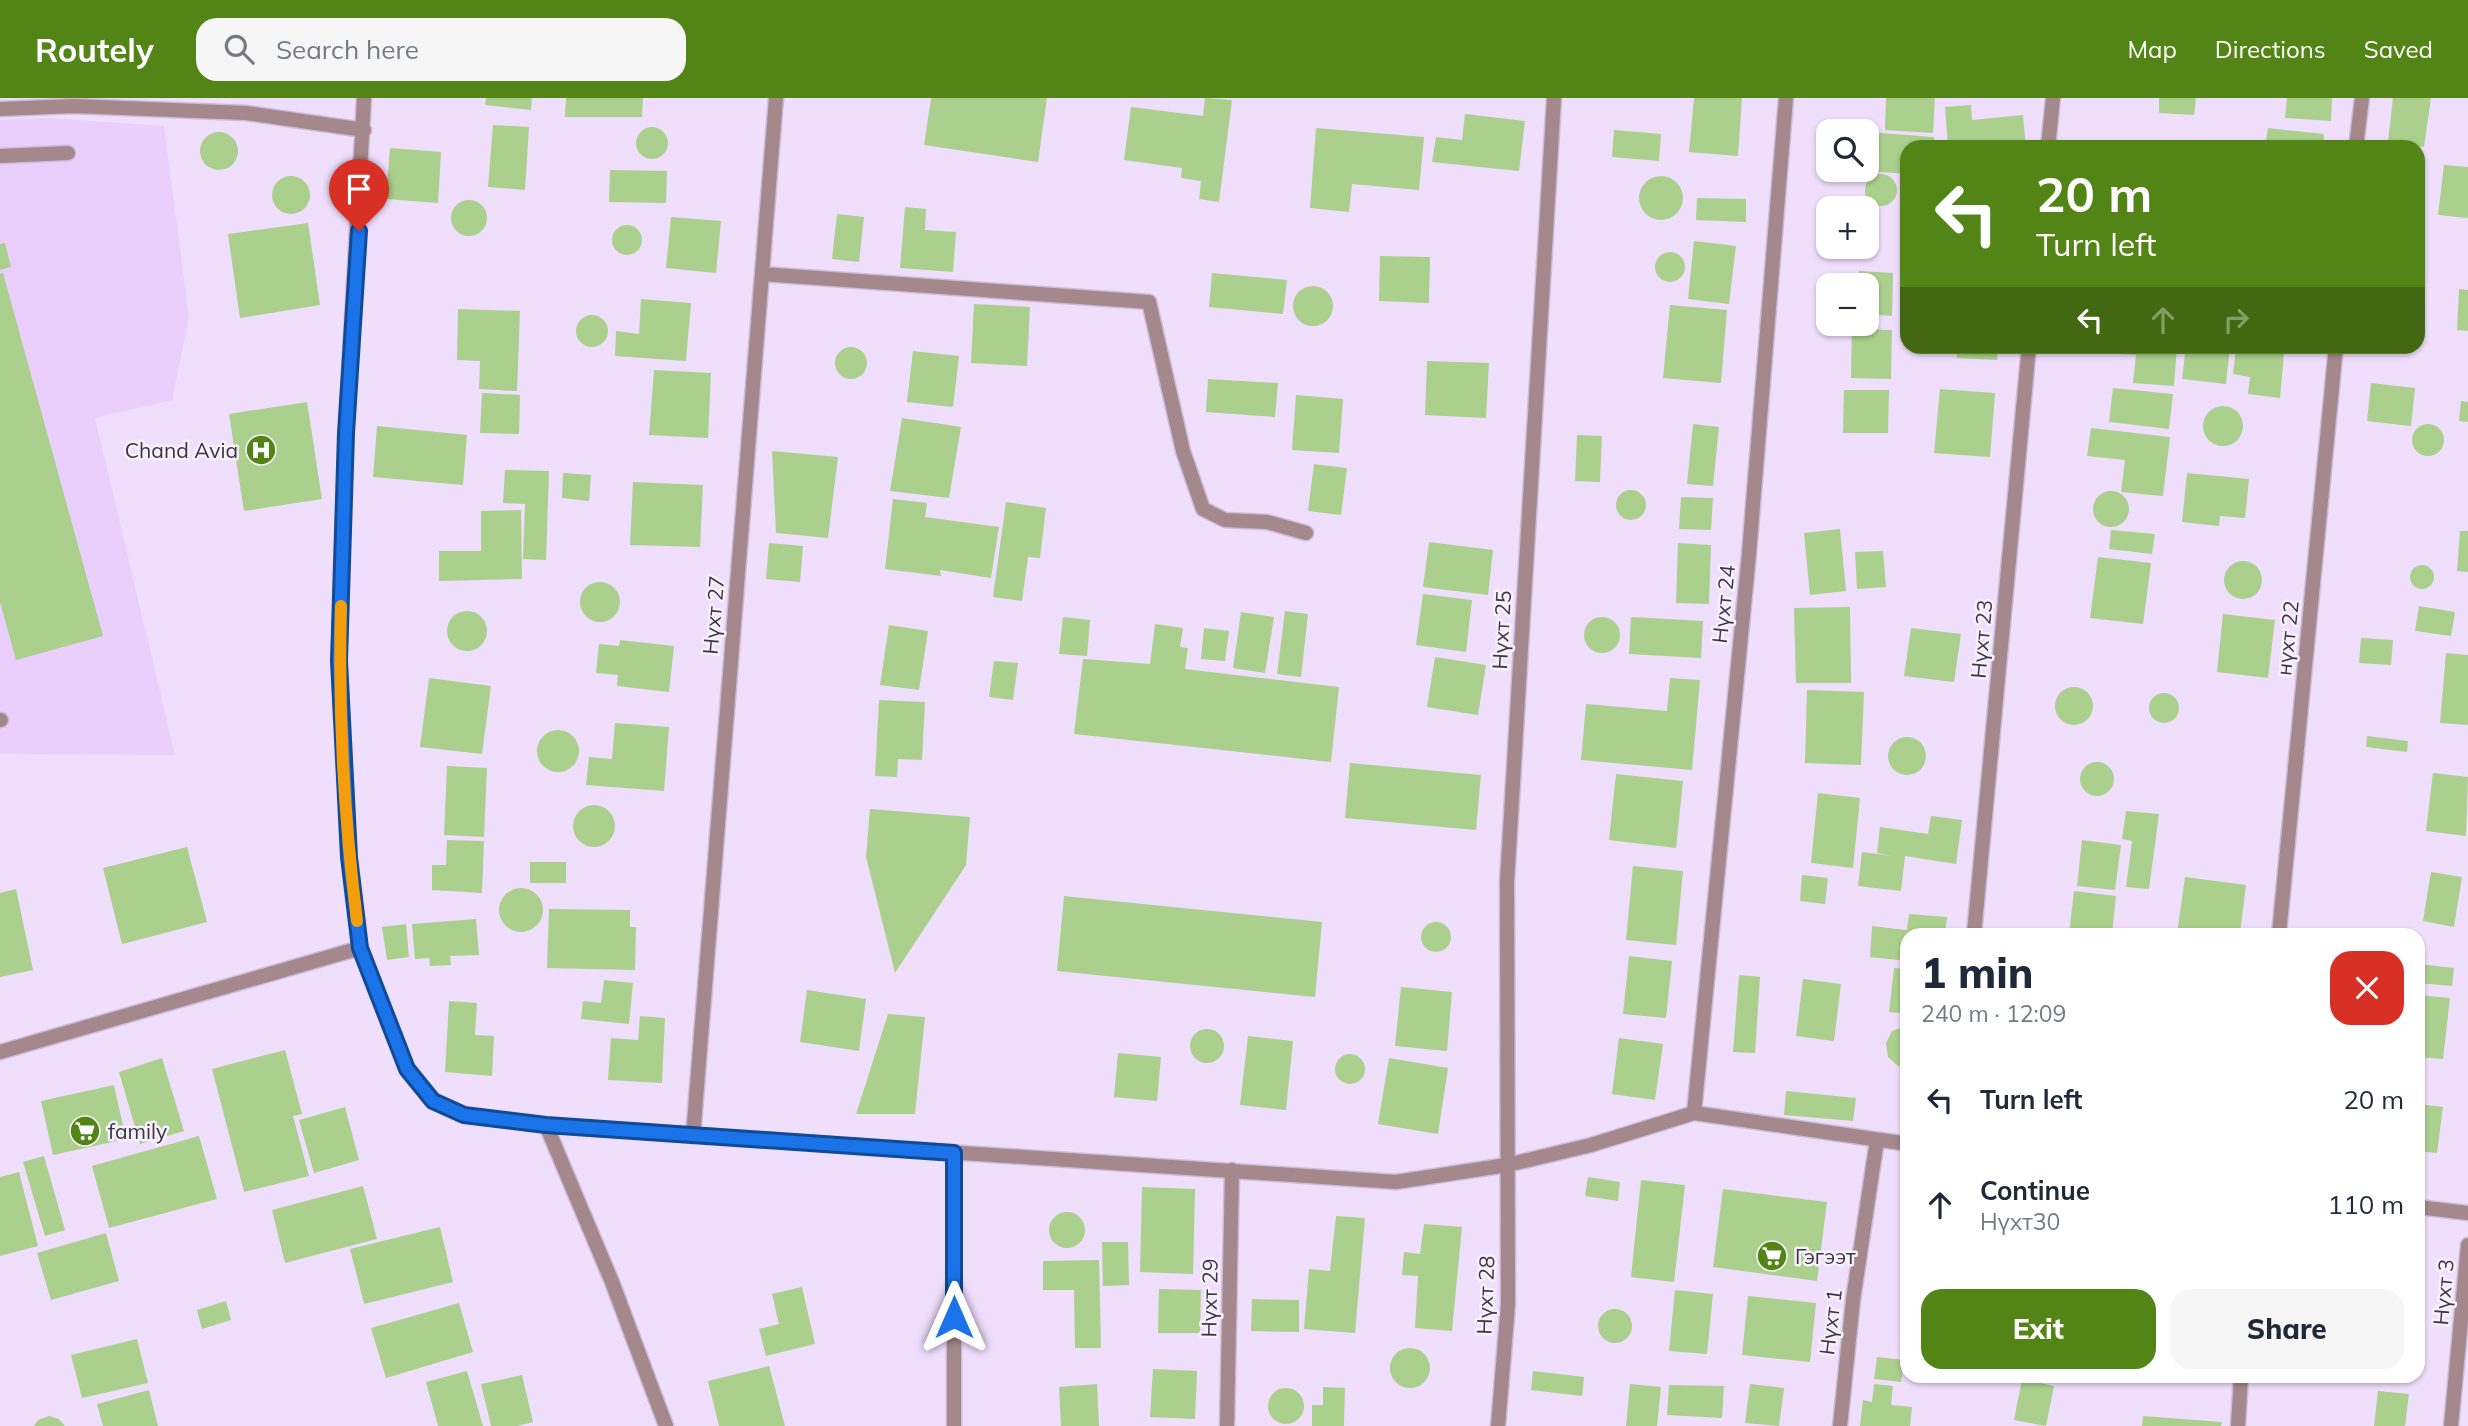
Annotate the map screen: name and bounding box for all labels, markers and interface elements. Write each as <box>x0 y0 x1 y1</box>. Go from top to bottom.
search box <box>196 18 686 81</box>
text: Routely <box>35 29 154 70</box>
icon: search <box>220 30 258 68</box>
text: Search here <box>276 33 419 66</box>
text: Map <box>2127 34 2177 64</box>
text: Directions <box>2215 34 2326 64</box>
text: Saved <box>2364 34 2433 64</box>
map controls <box>1816 119 1879 336</box>
button: search <box>1816 119 1879 182</box>
pin <box>329 159 389 231</box>
text: 20 m <box>2036 163 2152 224</box>
icon: left <box>1921 168 2012 259</box>
icon: arrive <box>340 170 378 208</box>
button: + <box>1816 196 1879 259</box>
text: Turn left <box>2036 224 2156 264</box>
button: − <box>1816 273 1879 336</box>
icon: left <box>2071 301 2109 339</box>
icon: ahead <box>2144 301 2182 339</box>
icon: right <box>2217 301 2255 339</box>
hospital icon: Chand Avia <box>244 433 278 467</box>
place label: Chand Avia <box>125 437 238 463</box>
street label: Нүхт 24 <box>1706 563 1740 645</box>
street label: Нүхт 27 <box>697 575 729 655</box>
street label: Нүхт 25 <box>1486 590 1516 670</box>
street label: Нүхт 23 <box>1965 599 1997 679</box>
street label: нүхт 22 <box>2270 599 2304 677</box>
text: 1 min <box>1921 946 2034 999</box>
button: close <box>2330 951 2404 1025</box>
text: 240 m · 12:09 <box>1921 999 2066 1028</box>
icon: left <box>1921 1081 1959 1119</box>
text: Turn left <box>1980 1083 2082 1116</box>
text: 20 m <box>2343 1083 2404 1116</box>
supermarket icon: family <box>68 1114 102 1148</box>
place label: family <box>108 1118 167 1144</box>
text: Continue <box>1980 1174 2090 1207</box>
icon: ahead <box>1921 1186 1959 1224</box>
text: 110 m <box>2328 1188 2404 1221</box>
text: Нүхт30 <box>1980 1207 2060 1236</box>
supermarket icon: Гэгээт <box>1755 1239 1789 1273</box>
place label: Гэгээт <box>1795 1243 1856 1269</box>
street label: Нүхт 28 <box>1471 1255 1499 1335</box>
street label: Нүхт 29 <box>1195 1258 1223 1338</box>
street label: Нүхт 3 <box>2427 1258 2459 1326</box>
position arrow <box>917 1280 991 1354</box>
street label: Нүхт 1 <box>1813 1288 1847 1356</box>
button: Exit <box>1921 1289 2156 1369</box>
button: Share <box>2170 1289 2404 1369</box>

